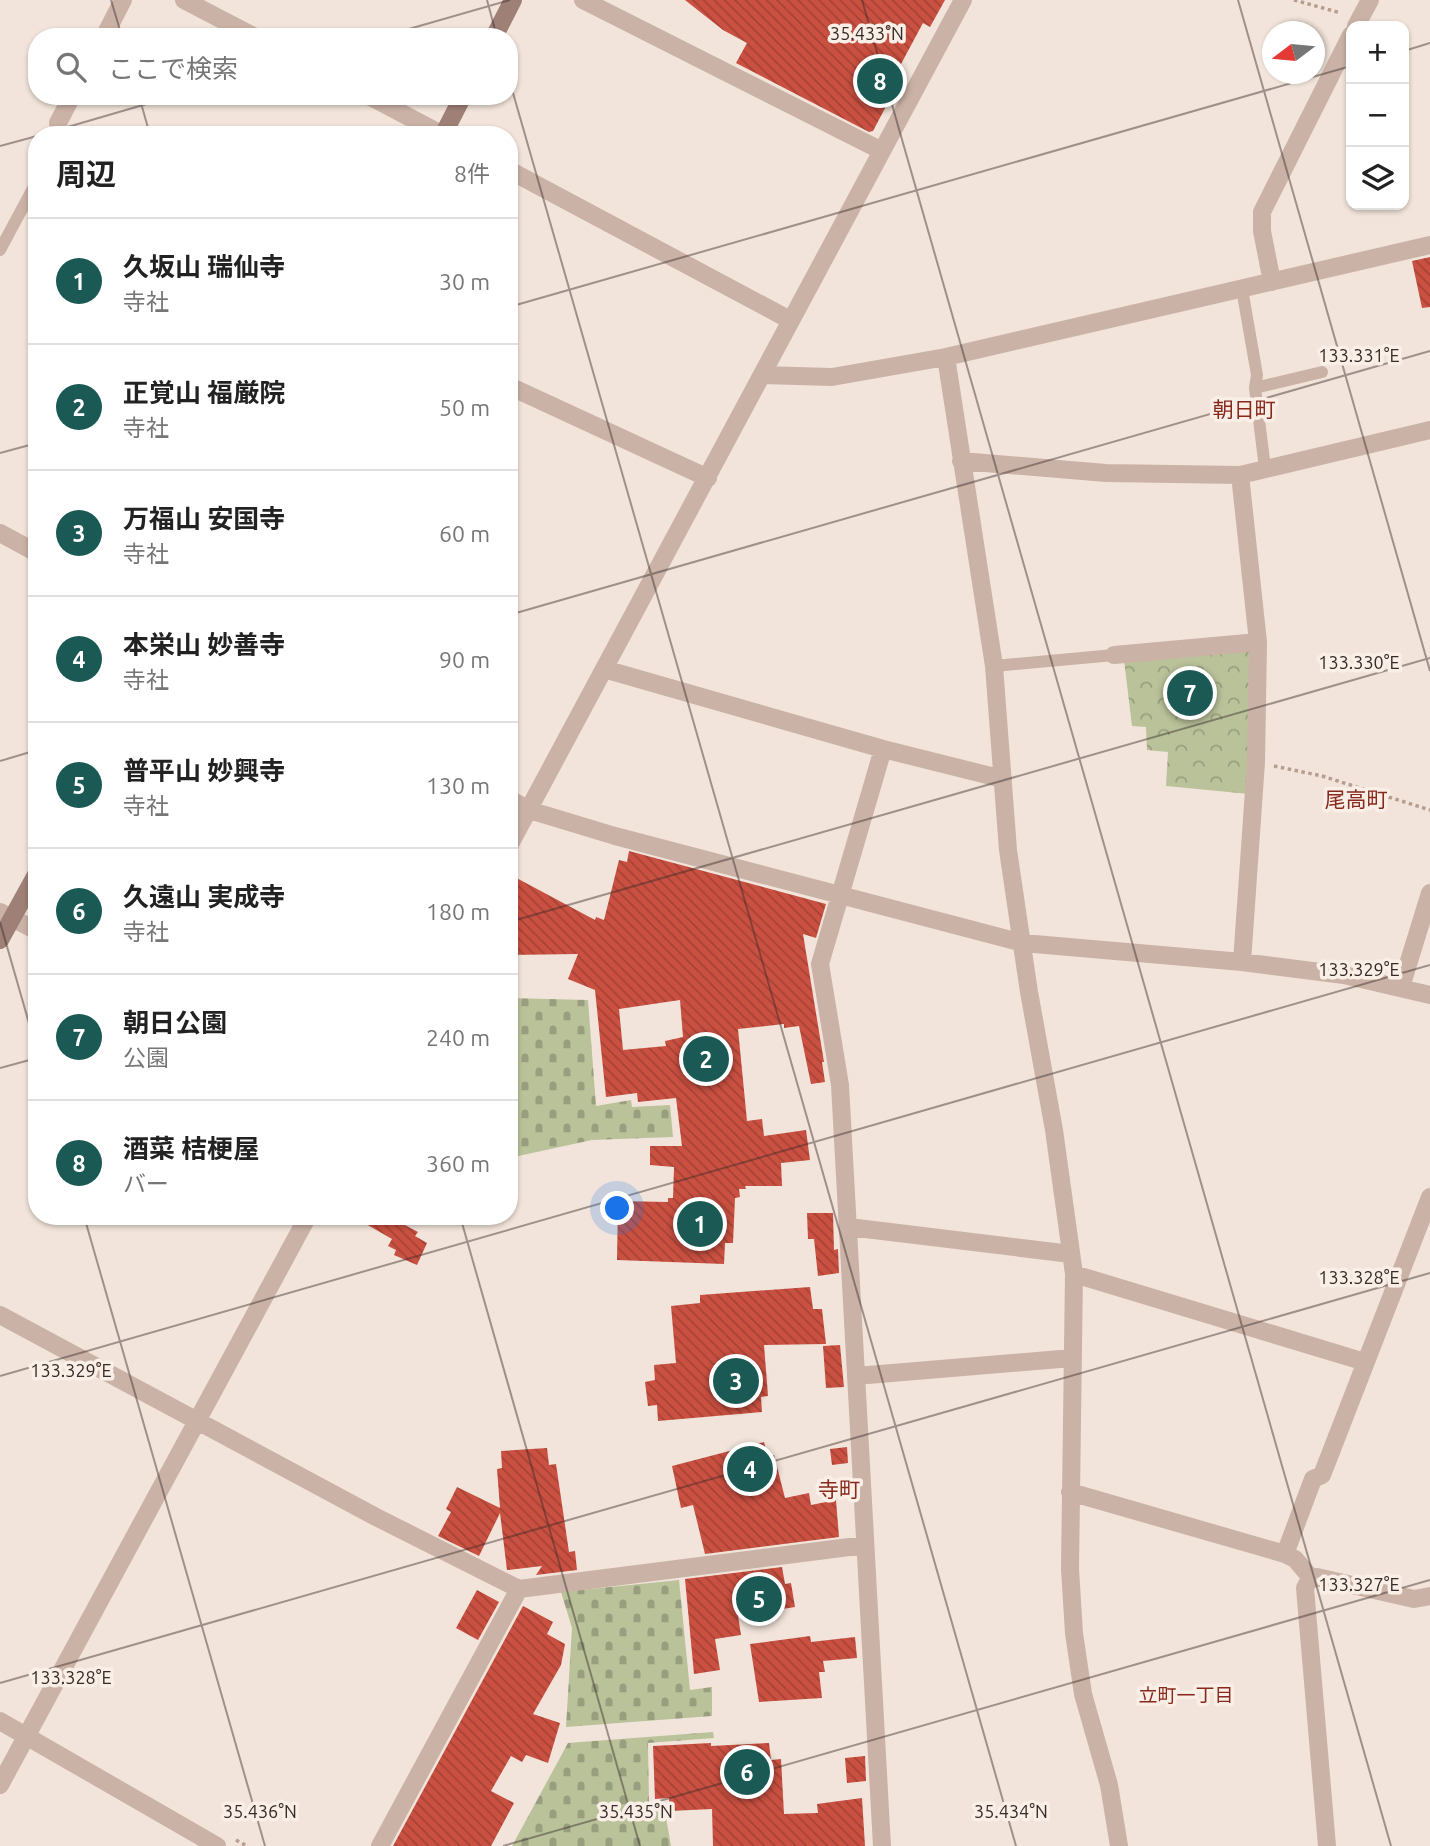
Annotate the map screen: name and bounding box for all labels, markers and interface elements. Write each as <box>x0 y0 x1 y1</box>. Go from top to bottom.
north arrow <box>1262 21 1325 84</box>
map controls <box>1346 21 1409 210</box>
button: + <box>1346 21 1409 84</box>
text: 35.433°N <box>830 23 904 43</box>
search box <box>28 28 518 105</box>
icon: search <box>52 48 90 86</box>
text: ここで検索 <box>108 54 238 83</box>
pin: 8 <box>857 55 903 107</box>
button: − <box>1346 84 1409 147</box>
button: layers <box>1346 147 1409 210</box>
text: 周辺 <box>56 157 116 191</box>
text: 8件 <box>454 161 490 186</box>
text: 久坂山 瑞仙寺 <box>123 252 285 281</box>
text: 1 <box>73 269 85 294</box>
text: 30 m <box>439 269 490 294</box>
text: 寺社 <box>123 289 169 314</box>
text: 133.331°E <box>1318 345 1400 365</box>
text: 正覚山 福厳院 <box>123 378 285 407</box>
text: 2 <box>73 395 85 420</box>
text: 50 m <box>439 395 490 420</box>
district label: 朝日町 <box>1213 397 1276 421</box>
text: 寺社 <box>123 415 169 440</box>
text: 万福山 安国寺 <box>123 504 285 533</box>
text: 3 <box>73 521 85 546</box>
text: 60 m <box>439 521 490 546</box>
text: 寺社 <box>123 541 169 566</box>
text: 本栄山 妙善寺 <box>123 630 285 659</box>
text: 4 <box>73 647 85 672</box>
text: 90 m <box>439 647 490 672</box>
text: 133.330°E <box>1318 652 1400 672</box>
text: 寺社 <box>123 667 169 692</box>
pin: 7 <box>1167 667 1213 719</box>
text: 普平山 妙興寺 <box>123 756 285 785</box>
text: 5 <box>73 773 85 798</box>
text: 130 m <box>426 773 490 798</box>
district label: 尾高町 <box>1325 787 1388 811</box>
text: 寺社 <box>123 793 169 818</box>
text: 久遠山 実成寺 <box>123 882 285 911</box>
text: 6 <box>73 899 85 924</box>
text: 180 m <box>426 899 490 924</box>
text: 寺社 <box>123 919 169 944</box>
text: 133.329°E <box>1318 959 1400 979</box>
text: 朝日公園 <box>123 1008 227 1037</box>
text: 7 <box>73 1025 85 1050</box>
text: 240 m <box>426 1025 490 1050</box>
pin: 2 <box>683 1033 729 1085</box>
text: 公園 <box>123 1045 169 1070</box>
text: 酒菜 桔梗屋 <box>123 1134 259 1163</box>
text: 8 <box>73 1151 85 1176</box>
text: 360 m <box>426 1151 490 1176</box>
text: バー <box>123 1171 169 1196</box>
your location <box>600 1191 634 1225</box>
pin: 1 <box>677 1198 723 1250</box>
text: 133.328°E <box>1318 1267 1400 1287</box>
pin: 3 <box>713 1355 759 1407</box>
text: 133.329°E <box>30 1360 112 1380</box>
pin: 4 <box>727 1443 773 1495</box>
district label: 寺町 <box>818 1477 860 1501</box>
pin: 5 <box>736 1573 782 1625</box>
text: 133.327°E <box>1318 1574 1400 1594</box>
text: 133.328°E <box>30 1667 112 1687</box>
district label: 立町一丁目 <box>1138 1684 1234 1706</box>
pin: 6 <box>724 1746 770 1798</box>
text: 35.436°N <box>223 1801 297 1821</box>
text: 35.435°N <box>599 1801 673 1821</box>
text: 35.434°N <box>974 1801 1048 1821</box>

